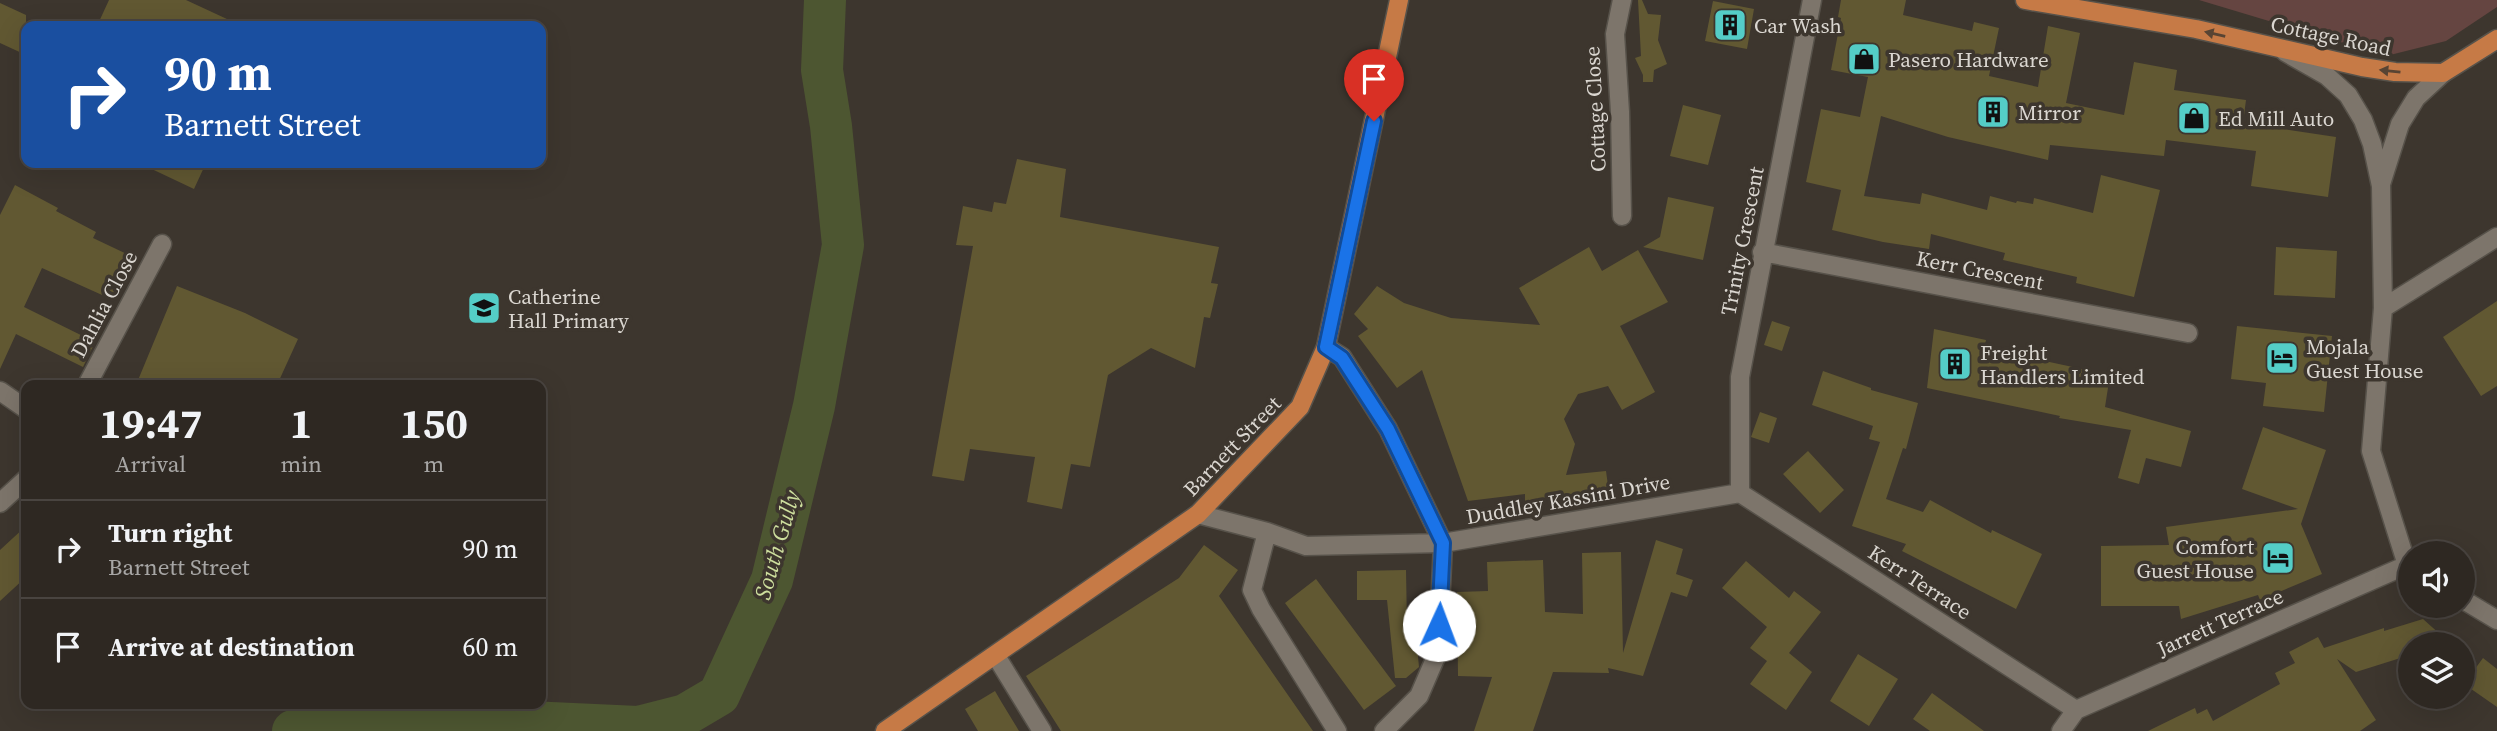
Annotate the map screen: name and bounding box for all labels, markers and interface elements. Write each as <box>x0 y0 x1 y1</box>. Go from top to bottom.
building icon: Car Wash <box>1711 6 1749 44</box>
street label: Cottage Road <box>2268 9 2394 63</box>
place label: Car Wash <box>1754 11 1842 40</box>
one-way arrow <box>2204 28 2226 39</box>
text: 90 m <box>164 39 272 106</box>
shop icon: Pasero Hardware <box>1845 40 1883 78</box>
street label: Cottage Close <box>1577 45 1613 173</box>
place label: Pasero Hardware <box>1888 45 2049 74</box>
icon: right <box>49 49 140 140</box>
pin <box>1344 49 1404 121</box>
icon: arrive <box>1355 60 1393 98</box>
one-way arrow <box>2378 66 2400 77</box>
building icon: Mirror <box>1974 93 2012 131</box>
place label: Mirror <box>2018 98 2081 127</box>
shop icon: Ed Mill Auto <box>2175 99 2213 137</box>
text: Barnett Street <box>164 103 361 147</box>
place label: Ed Mill Auto <box>2218 104 2334 133</box>
street label: Trinity Crescent <box>1713 164 1771 318</box>
street label: Kerr Crescent <box>1914 243 2046 297</box>
street label: Dahlia Close <box>64 245 144 363</box>
place label: Catherine Hall Primary <box>508 282 629 335</box>
school or university icon: Catherine Hall Primary <box>465 289 503 327</box>
place label: Mojala Guest House <box>2306 332 2423 385</box>
place label: Freight Handlers Limited <box>1980 338 2144 391</box>
hotel icon: Mojala Guest House <box>2263 339 2301 377</box>
building icon: Freight Handlers Limited <box>1936 345 1974 383</box>
street label: Barnett Street <box>1177 389 1287 503</box>
text: 19:47 <box>99 394 203 452</box>
text: 1 <box>290 394 313 452</box>
text: 150 <box>400 394 468 452</box>
text: Arrival <box>115 448 186 480</box>
text: min <box>280 448 322 480</box>
text: m <box>424 448 444 480</box>
street label: Duddley Kassini Drive <box>1464 467 1672 531</box>
water label: South Gully <box>746 486 808 603</box>
text: Turn right <box>108 515 232 551</box>
icon: right <box>49 530 87 568</box>
text: 90 m <box>463 531 518 567</box>
place label: Comfort Guest House <box>2137 532 2254 585</box>
street label: Kerr Terrace <box>1863 538 1977 626</box>
hotel icon: Comfort Guest House <box>2259 539 2297 577</box>
map controls <box>2398 541 2475 709</box>
button: sound <box>2398 541 2475 618</box>
text: Barnett Street <box>108 551 249 583</box>
street label: Jarrett Terrace <box>2151 581 2288 663</box>
position arrow <box>1402 588 1476 662</box>
icon: arrive <box>49 628 87 666</box>
text: Arrive at destination <box>108 629 355 665</box>
text: 60 m <box>463 629 518 665</box>
button: layers <box>2398 632 2475 709</box>

